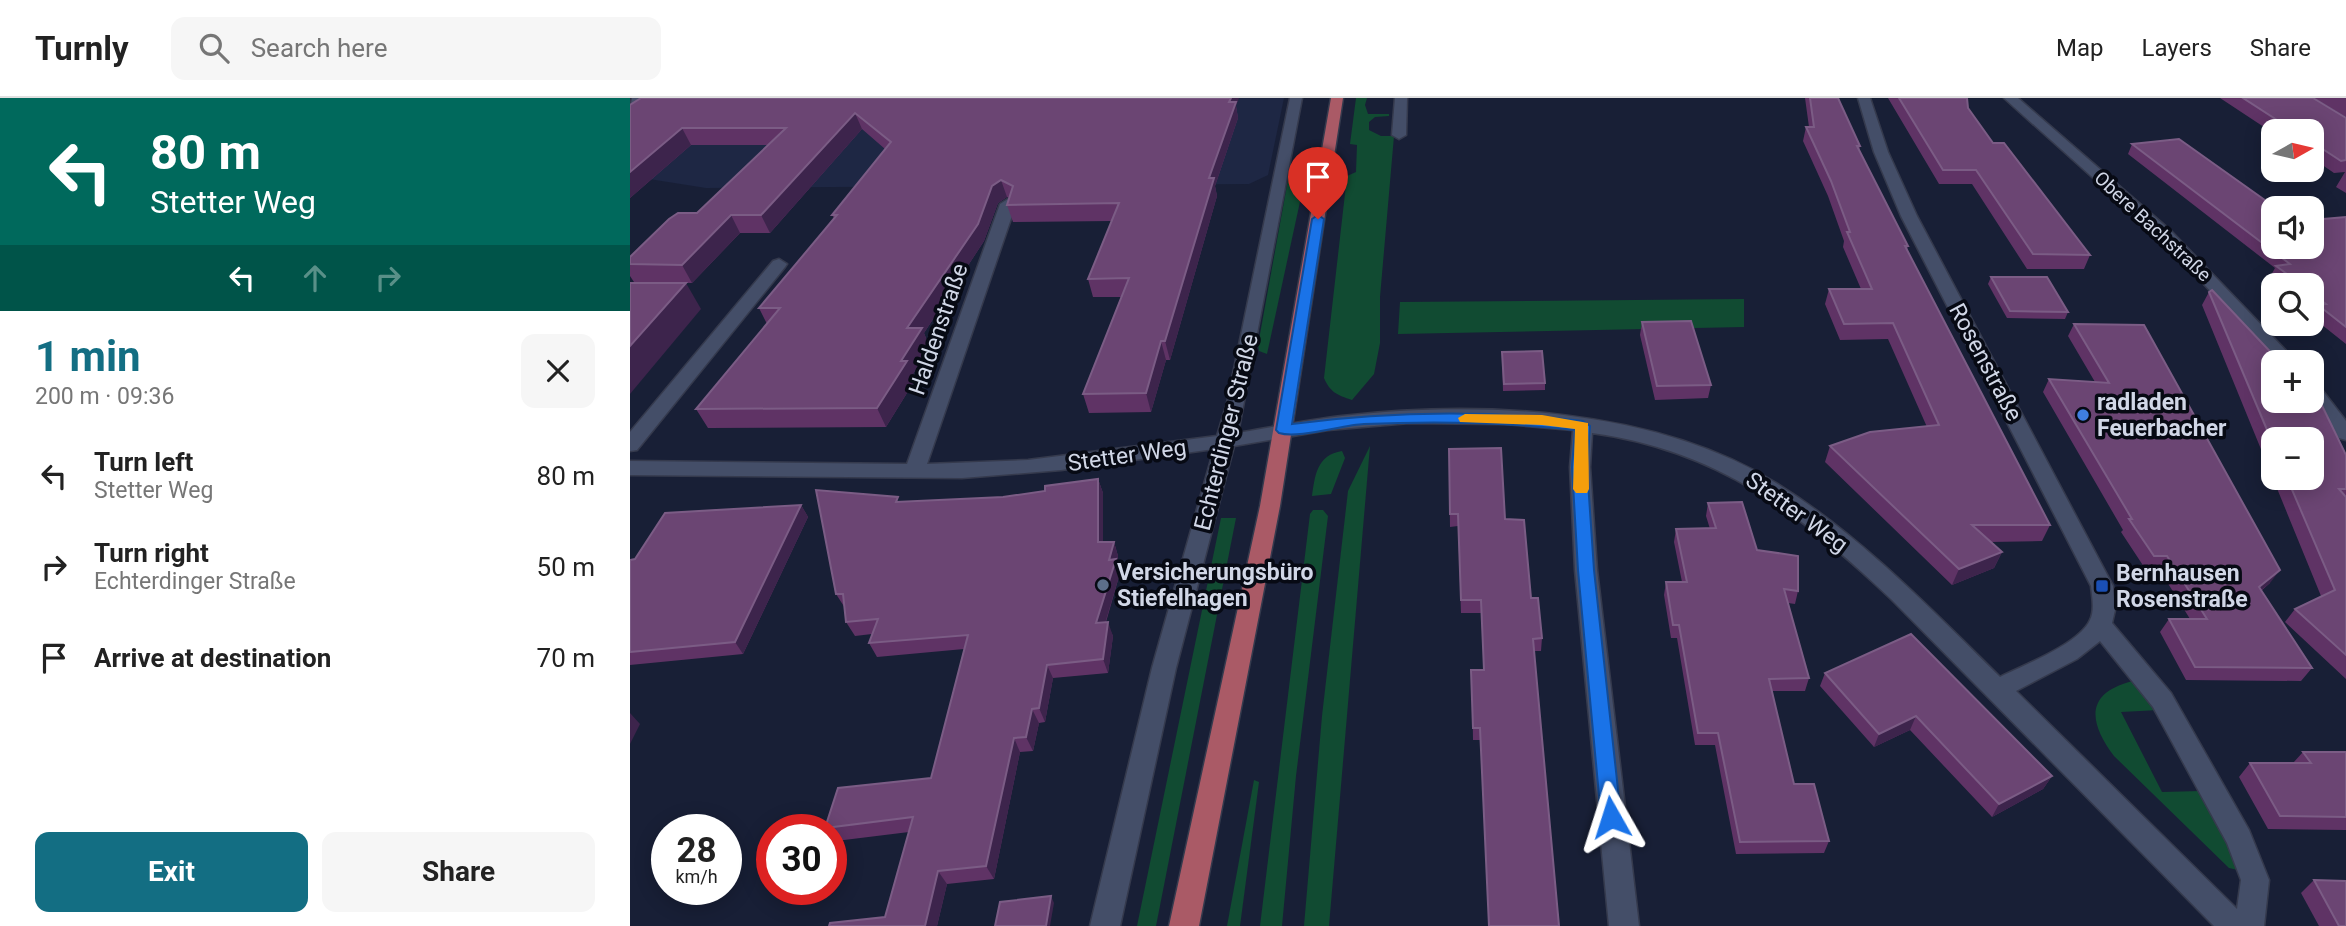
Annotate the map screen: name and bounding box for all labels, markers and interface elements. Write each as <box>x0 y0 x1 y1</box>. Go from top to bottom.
search box <box>171 17 661 80</box>
text: Turnly <box>35 29 129 68</box>
icon: search <box>195 29 233 67</box>
text: Search here <box>251 33 387 63</box>
text: Map <box>2056 34 2104 62</box>
text: Layers <box>2142 34 2212 62</box>
text: Share <box>2250 34 2311 62</box>
north arrow <box>2261 119 2324 182</box>
map controls <box>2261 119 2324 490</box>
text: 80 m <box>150 124 261 181</box>
icon: left <box>35 126 126 217</box>
pin <box>1288 147 1348 219</box>
icon: arrive <box>1299 158 1337 196</box>
street label: Obere Bachstraße <box>2090 166 2216 286</box>
text: Stetter Weg <box>150 183 316 221</box>
button: sound <box>2261 196 2324 259</box>
icon: left <box>223 259 261 297</box>
icon: ahead <box>296 259 334 297</box>
icon: right <box>369 259 407 297</box>
street label: Haldenstraße <box>903 260 974 399</box>
button: search <box>2261 273 2324 336</box>
street label: Rosenstraße <box>1943 299 2028 426</box>
street label: Echterdinger Straße <box>1189 331 1264 533</box>
text: 1 min <box>35 332 141 381</box>
button: close <box>521 334 595 408</box>
button: + <box>2261 350 2324 413</box>
text: 200 m · 09:36 <box>35 383 174 410</box>
place label: radladen Feuerbacher <box>2097 389 2227 442</box>
marker: radladen Feuerbacher <box>2075 407 2091 423</box>
button: − <box>2261 427 2324 490</box>
street label: Stetter Weg <box>1066 434 1188 477</box>
text: Turn left <box>94 447 193 477</box>
icon: left <box>35 457 73 495</box>
text: 80 m <box>537 461 595 491</box>
street label: Stetter Weg <box>1741 466 1853 558</box>
text: Stetter Weg <box>94 477 213 504</box>
text: Turn right <box>94 538 209 568</box>
icon: right <box>35 548 73 586</box>
text: 50 m <box>537 552 595 582</box>
place label: Versicherungsbüro Stiefelhagen <box>1117 559 1314 612</box>
place label: Bernhausen Rosenstraße <box>2116 560 2248 613</box>
text: Echterdinger Straße <box>94 568 296 595</box>
marker: Versicherungsbüro Stiefelhagen <box>1095 577 1111 593</box>
marker: Bernhausen Rosenstraße <box>2094 578 2110 594</box>
icon: arrive <box>35 639 73 677</box>
text: Arrive at destination <box>94 643 331 673</box>
text: 70 m <box>537 643 595 673</box>
position arrow <box>1574 780 1648 854</box>
speed limit sign: 30 <box>756 814 847 905</box>
text: 28 <box>676 830 717 871</box>
button: Exit <box>35 832 308 912</box>
button: Share <box>322 832 595 912</box>
text: km/h <box>675 866 718 887</box>

